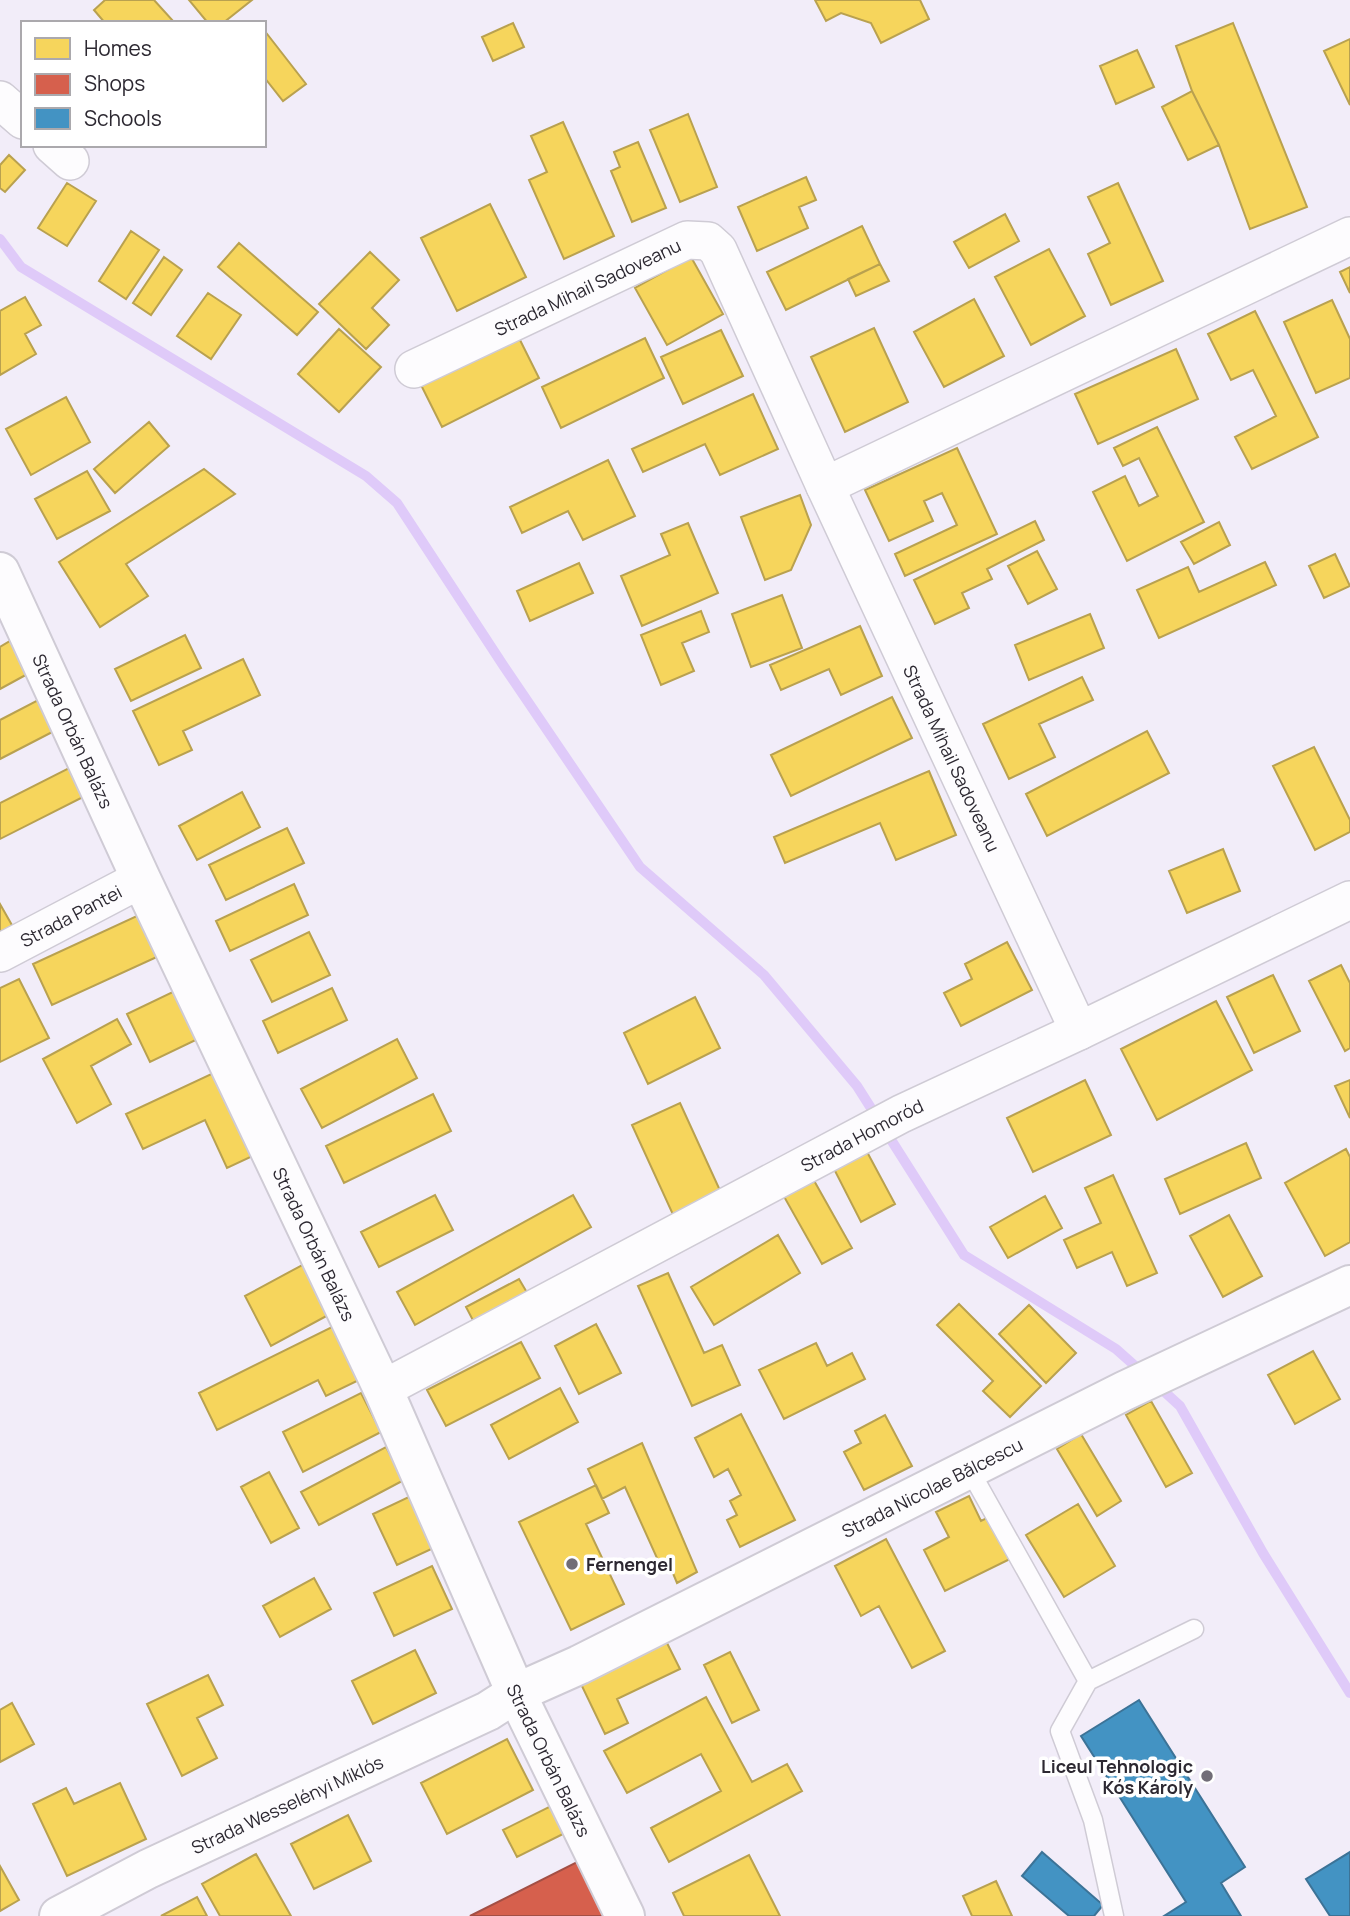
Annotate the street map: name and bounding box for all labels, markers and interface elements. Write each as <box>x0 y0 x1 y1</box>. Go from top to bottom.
legend <box>21 21 266 147</box>
text: Homes <box>84 34 152 62</box>
text: Shops <box>84 69 145 97</box>
text: Schools <box>84 104 162 132</box>
street label: Strada Mihail Sadoveanu <box>491 233 685 341</box>
street label: Strada Orbán Balázs <box>27 650 119 812</box>
street label: Strada Mihail Sadoveanu <box>898 661 1006 856</box>
street label: Strada Pantei <box>16 879 126 952</box>
street label: Strada Homoród <box>796 1093 927 1177</box>
street label: Strada Orbán Balázs <box>268 1163 361 1325</box>
street label: Strada Nicolae Bălcescu <box>838 1432 1027 1543</box>
place label: Fernengel <box>586 1552 673 1576</box>
marker: Fernengel <box>564 1556 580 1572</box>
street label: Strada Orbán Balázs <box>501 1680 596 1841</box>
street label: Strada Wesselényi Miklós <box>187 1749 387 1859</box>
place label: Liceul Tehnologic Kós Károly <box>1041 1754 1193 1799</box>
marker: Liceul Tehnologic Kós Károly <box>1199 1768 1215 1784</box>

